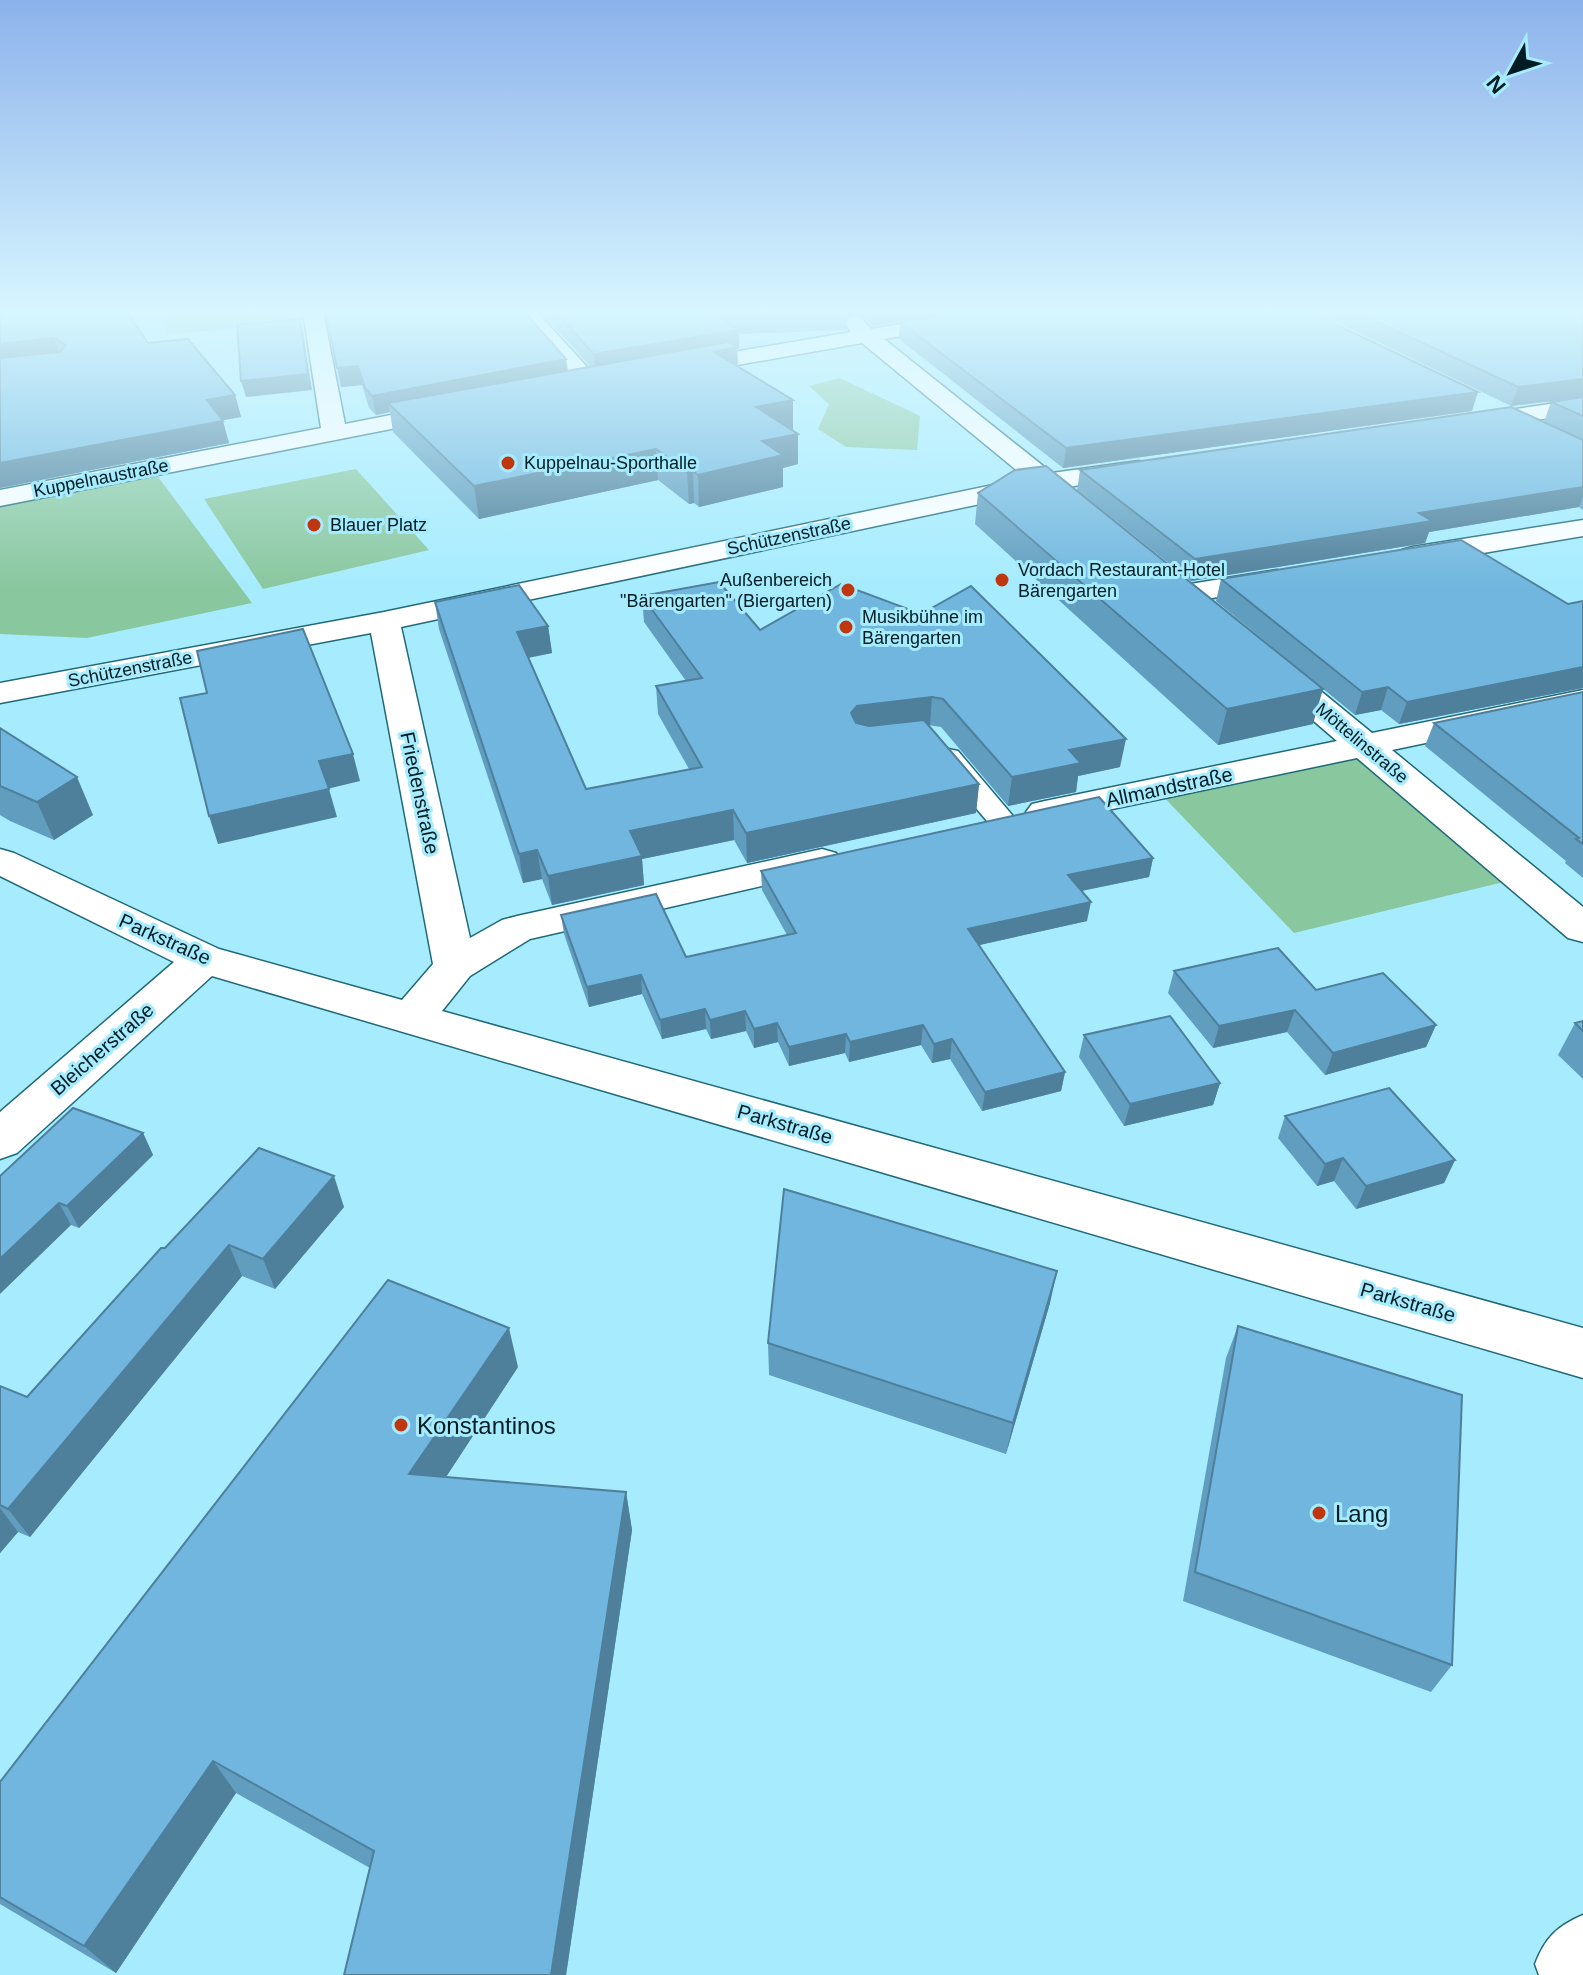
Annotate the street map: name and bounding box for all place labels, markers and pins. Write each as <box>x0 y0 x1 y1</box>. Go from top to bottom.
place label: Kuppelnau-Sporthalle <box>524 453 697 473</box>
marker: Kuppelnau-Sporthalle <box>499 454 517 472</box>
place label: Blauer Platz <box>330 515 427 535</box>
marker: Blauer Platz <box>305 516 323 534</box>
place label: Vordach Restaurant-Hotel Bärengarten <box>1018 560 1225 601</box>
place label: Außenbereich "Bärengarten" (Biergarten) <box>620 570 832 611</box>
marker: Vordach Restaurant-Hotel Bärengarten <box>993 571 1011 589</box>
marker: Außenbereich "Bärengarten" (Biergarten) <box>839 581 857 599</box>
place label: Musikbühne im Bärengarten <box>862 607 983 648</box>
marker: Musikbühne im Bärengarten <box>837 618 855 636</box>
place label: Konstantinos <box>417 1412 556 1439</box>
marker: Konstantinos <box>392 1416 410 1434</box>
place label: Lang <box>1335 1500 1388 1527</box>
marker: Lang <box>1310 1504 1328 1522</box>

